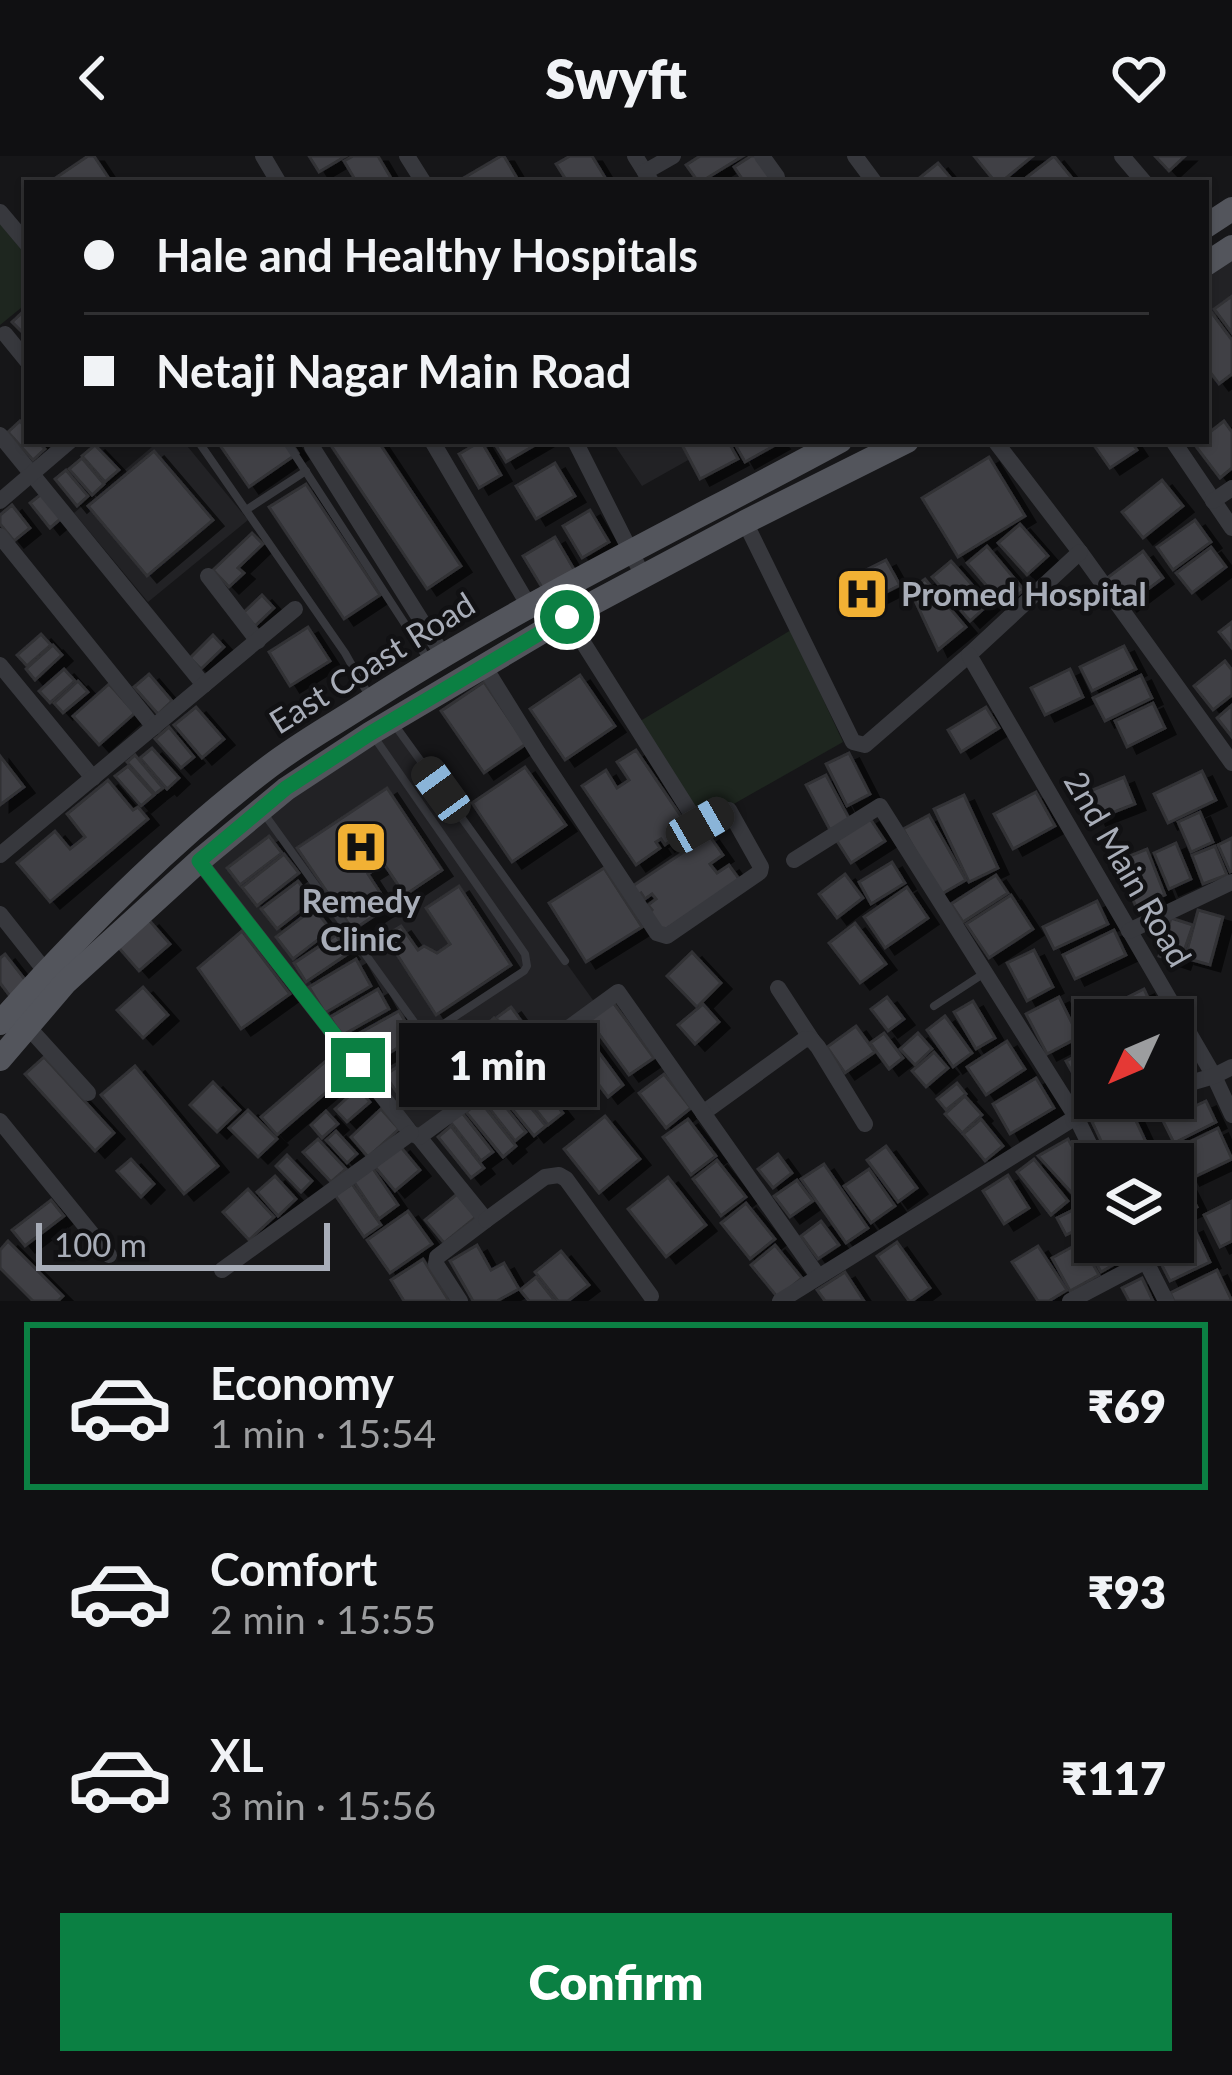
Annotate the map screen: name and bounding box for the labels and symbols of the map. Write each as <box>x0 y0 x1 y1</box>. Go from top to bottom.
hospital icon: Promed Hospital <box>834 566 890 622</box>
place label: Promed Hospital <box>901 573 1147 613</box>
street label: East Coast Road <box>261 583 481 741</box>
route start <box>540 590 594 644</box>
car <box>405 750 477 830</box>
street label: 2nd Main Road <box>1057 764 1201 973</box>
car <box>660 791 740 859</box>
hospital icon: Remedy Clinic <box>333 819 389 875</box>
place label: Remedy Clinic <box>301 880 421 958</box>
north arrow <box>1074 999 1194 1119</box>
callout: 1 min <box>400 1023 598 1107</box>
route end <box>331 1038 385 1092</box>
scale bar <box>36 1217 330 1270</box>

